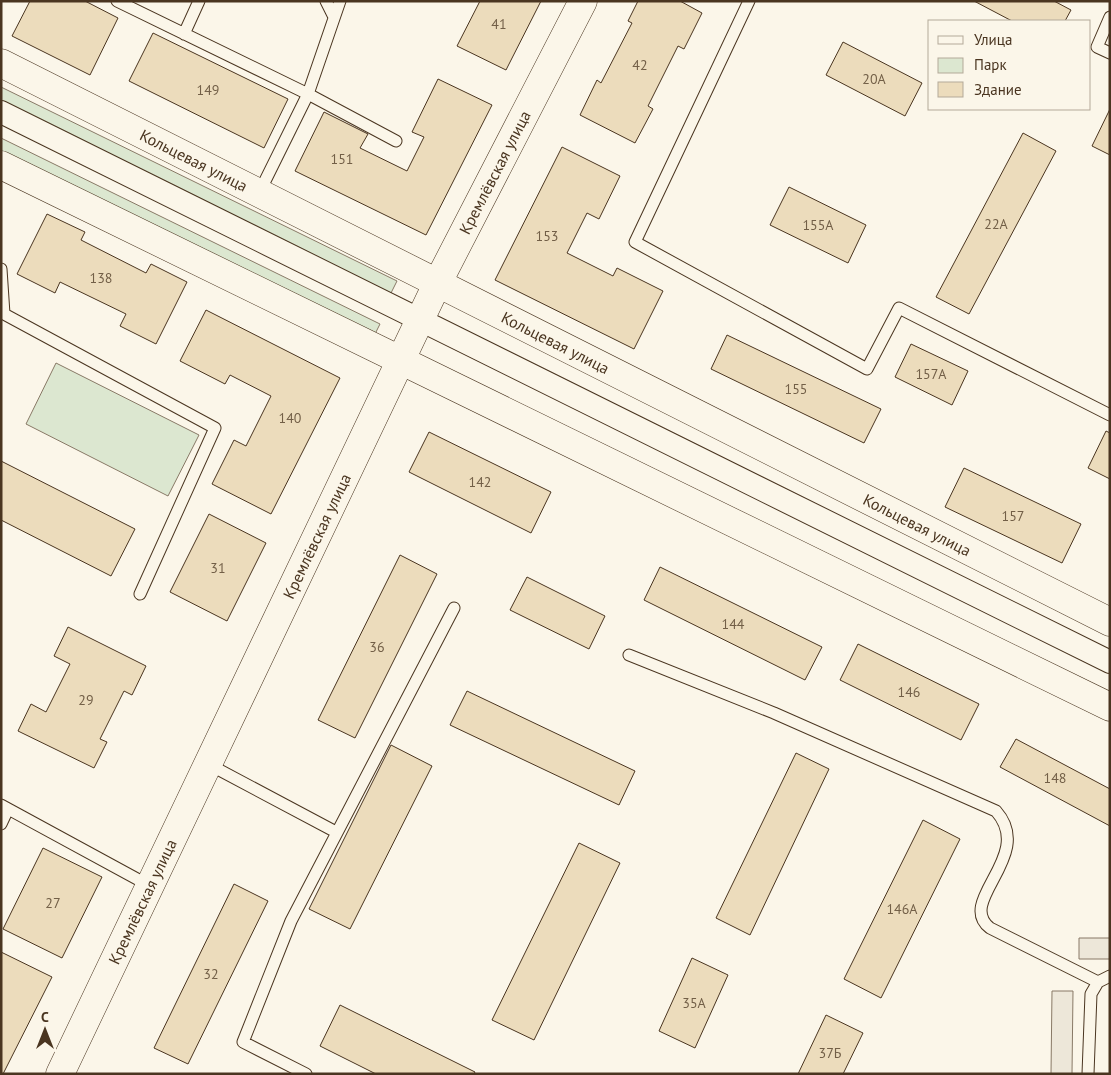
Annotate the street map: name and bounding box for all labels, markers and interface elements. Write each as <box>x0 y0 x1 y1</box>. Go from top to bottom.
house number: 41 <box>491 15 507 33</box>
legend <box>928 20 1091 110</box>
text: Улица <box>974 30 1012 49</box>
text: Парк <box>974 55 1007 74</box>
house number: 42 <box>632 56 648 74</box>
house number: 20А <box>862 70 887 88</box>
text: Здание <box>974 80 1022 99</box>
house number: 149 <box>197 81 219 99</box>
street label: Кремлёвская улица <box>454 107 535 238</box>
street label: Кольцевая улица <box>137 125 251 196</box>
house number: 151 <box>331 150 353 168</box>
house number: 22А <box>984 215 1009 233</box>
house number: 155А <box>802 216 834 234</box>
house number: 153 <box>536 227 558 245</box>
house number: 138 <box>90 269 112 287</box>
street label: Кольцевая улица <box>498 307 613 378</box>
house number: 157А <box>915 365 947 383</box>
house number: 155 <box>785 380 807 398</box>
house number: 140 <box>279 409 302 427</box>
street label: Кремлёвская улица <box>278 470 355 602</box>
house number: 142 <box>469 473 491 491</box>
street label: Кольцевая улица <box>860 489 974 560</box>
house number: 157 <box>1002 507 1024 525</box>
house number: 31 <box>210 559 226 577</box>
house number: 144 <box>722 615 745 633</box>
house number: 36 <box>369 638 385 656</box>
house number: 146 <box>898 683 920 701</box>
house number: 29 <box>78 691 94 709</box>
house number: 148 <box>1044 769 1066 787</box>
street label: Кремлёвская улица <box>104 836 181 968</box>
house number: 27 <box>45 894 61 912</box>
house number: 146А <box>886 900 918 918</box>
house number: 32 <box>203 965 219 983</box>
house number: 35А <box>682 994 707 1012</box>
north arrow <box>20 1005 70 1055</box>
text: С <box>41 1008 49 1026</box>
house number: 37Б <box>819 1044 842 1062</box>

